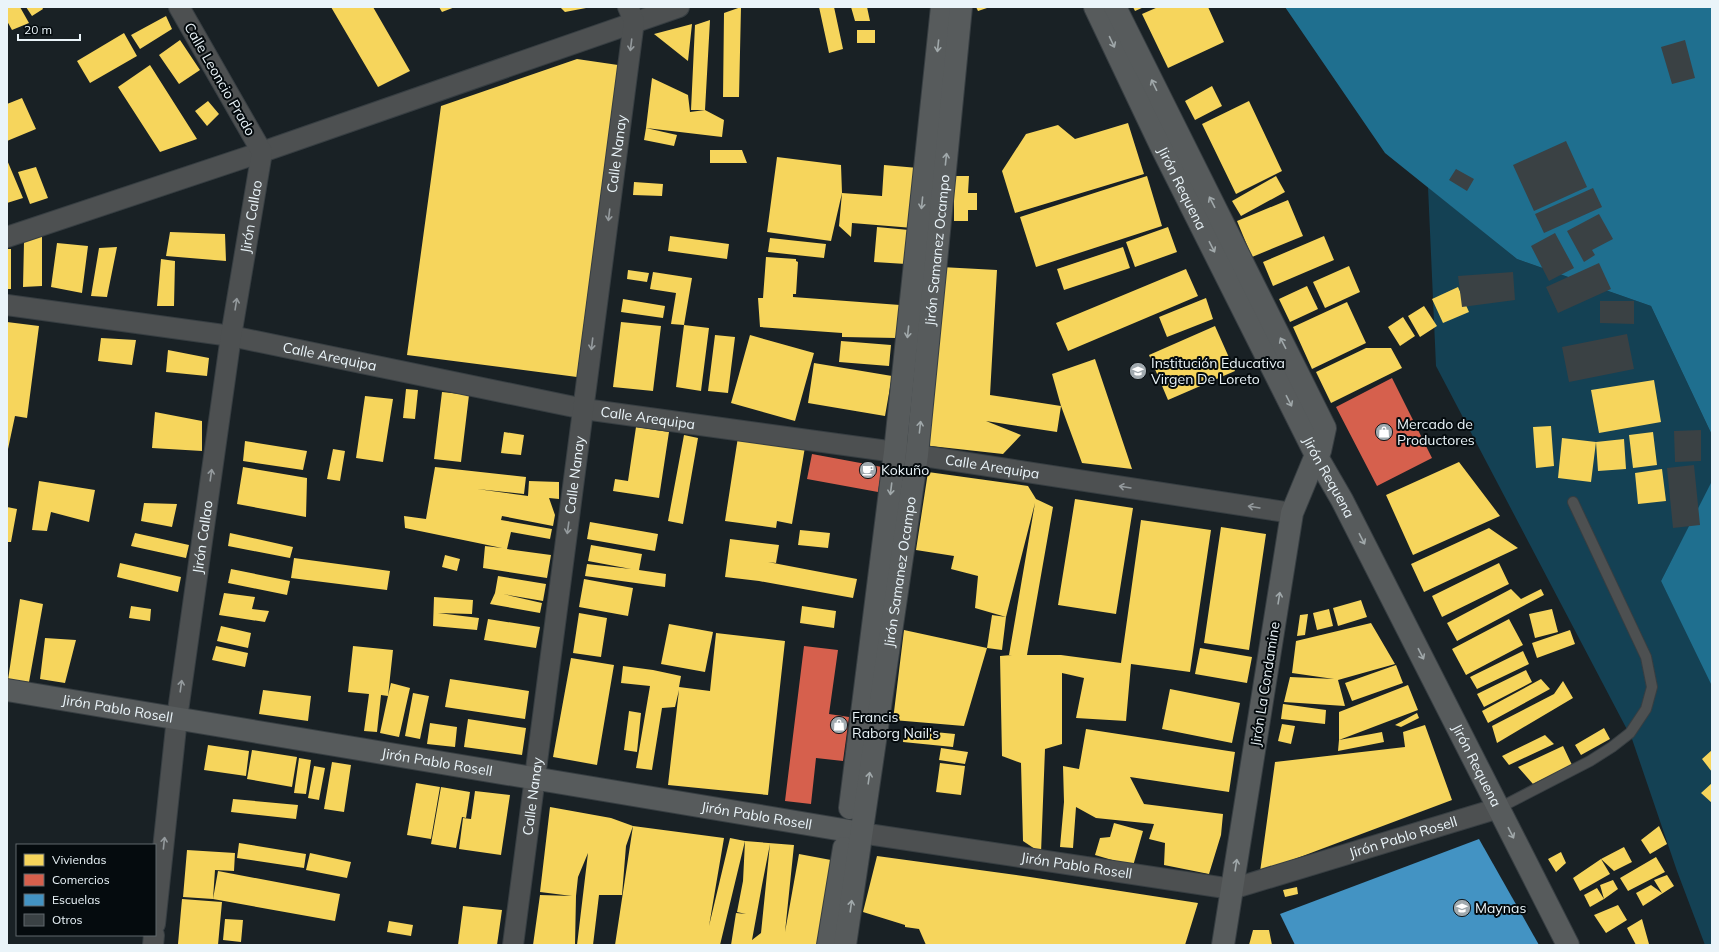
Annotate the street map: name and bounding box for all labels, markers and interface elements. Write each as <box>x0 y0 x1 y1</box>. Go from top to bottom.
scale bar <box>18 16 80 42</box>
street label: Calle Leoncio Prado <box>180 19 260 139</box>
text: 20 m <box>24 22 52 37</box>
one-way arrow <box>1109 36 1116 48</box>
one-way arrow <box>627 38 635 51</box>
one-way arrow <box>935 39 942 52</box>
one-way arrow <box>1150 79 1157 91</box>
street label: Calle Nanay <box>603 113 631 194</box>
street label: Jirón Requena <box>1154 144 1211 233</box>
one-way arrow <box>942 153 950 166</box>
street label: Jirón Samanez Ocampo <box>921 174 954 327</box>
street label: Jirón Callao <box>236 179 266 254</box>
one-way arrow <box>918 196 925 209</box>
one-way arrow <box>1208 196 1215 208</box>
one-way arrow <box>605 208 613 221</box>
one-way arrow <box>1209 241 1216 253</box>
one-way arrow <box>232 298 240 311</box>
one-way arrow <box>904 325 912 338</box>
one-way arrow <box>588 337 596 350</box>
one-way arrow <box>1278 337 1286 349</box>
street label: Calle Arequipa <box>281 338 378 375</box>
place label: Institución Educativa Virgen De Loreto <box>1151 354 1285 388</box>
school or university icon: Institución Educativa Virgen De Loreto <box>1128 361 1148 381</box>
one-way arrow <box>1286 395 1293 407</box>
street label: Calle Arequipa <box>599 402 696 433</box>
place label: Mercado de Productores <box>1397 415 1475 449</box>
one-way arrow <box>916 421 923 434</box>
shop icon: Mercado de Productores <box>1374 422 1394 442</box>
street label: Jirón Requena <box>1299 433 1359 521</box>
street label: Calle Nanay <box>561 434 589 515</box>
street label: Calle Arequipa <box>944 450 1041 483</box>
cafe icon: Kokuño <box>858 460 878 480</box>
place label: Kokuño <box>881 461 929 479</box>
one-way arrow <box>207 468 215 481</box>
one-way arrow <box>887 482 895 495</box>
one-way arrow <box>1119 483 1132 491</box>
street label: Jirón Samanez Ocampo <box>880 495 920 649</box>
street label: Jirón Callao <box>189 499 217 575</box>
one-way arrow <box>1247 503 1260 511</box>
one-way arrow <box>564 521 572 534</box>
one-way arrow <box>1359 532 1366 544</box>
one-way arrow <box>1275 592 1283 605</box>
street label: Jirón La Condamine <box>1246 620 1284 748</box>
one-way arrow <box>1418 648 1425 660</box>
one-way arrow <box>177 680 185 693</box>
street label: Jirón Pablo Rosell <box>61 690 174 727</box>
place label: Francis Raborg Nail's <box>852 708 939 742</box>
shop icon: Francis Raborg Nail's <box>829 715 849 735</box>
street label: Jirón Requena <box>1448 721 1505 810</box>
street label: Jirón Pablo Rosell <box>380 744 494 780</box>
street label: Calle Nanay <box>518 756 547 836</box>
one-way arrow <box>865 772 873 785</box>
street label: Jirón Pablo Rosell <box>700 797 813 834</box>
street label: Jirón Pablo Rosell <box>1347 812 1459 862</box>
one-way arrow <box>1508 827 1516 839</box>
one-way arrow <box>160 837 167 850</box>
legend <box>16 844 156 936</box>
street label: Jirón Pablo Rosell <box>1020 848 1133 883</box>
text: Viviendas <box>52 852 106 867</box>
one-way arrow <box>1232 859 1240 872</box>
text: Comercios <box>52 872 110 887</box>
text: Escuelas <box>52 892 100 907</box>
school or university icon: Maynas <box>1452 898 1472 918</box>
place label: Maynas <box>1475 899 1526 917</box>
one-way arrow <box>847 900 855 913</box>
text: Otros <box>52 912 83 927</box>

